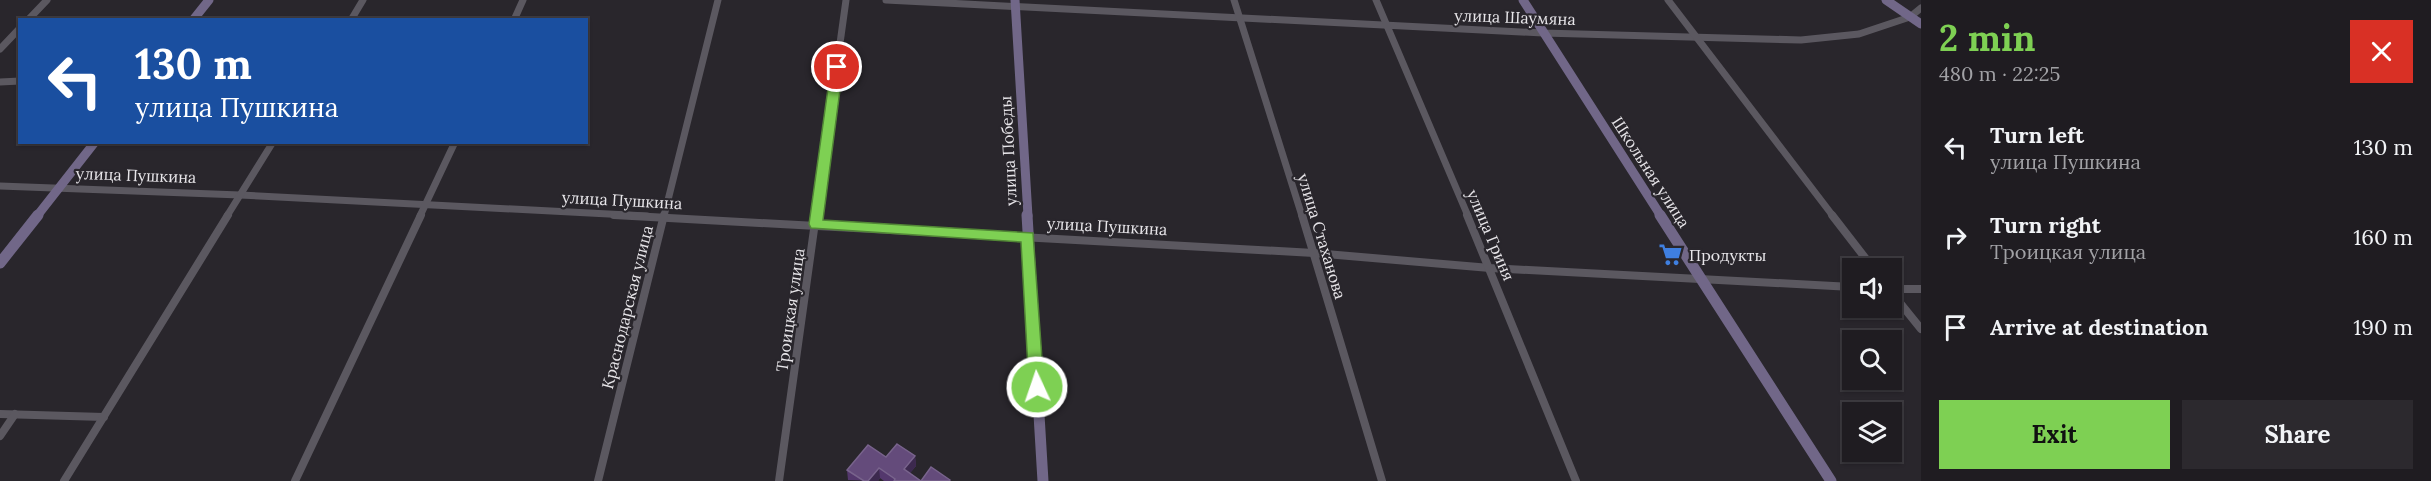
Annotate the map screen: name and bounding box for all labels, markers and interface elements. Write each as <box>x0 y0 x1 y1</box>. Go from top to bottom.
street label: улица Шаумяна <box>1454 5 1576 29</box>
text: 2 min <box>1939 15 2036 61</box>
button: close <box>2350 20 2413 83</box>
text: 130 m <box>135 37 252 91</box>
pin <box>811 41 862 92</box>
icon: left <box>36 42 114 120</box>
icon: arrive <box>820 50 853 83</box>
text: 480 m · 22:25 <box>1939 61 2060 86</box>
text: улица Пушкина <box>135 90 339 124</box>
street label: улица Победы <box>995 95 1021 207</box>
street label: Школьная улица <box>1608 113 1694 231</box>
text: Turn left <box>1990 121 2084 149</box>
icon: left <box>1939 131 1972 164</box>
text: 130 m <box>2354 133 2413 161</box>
text: улица Пушкина <box>1990 149 2141 174</box>
street label: улица Пушкина <box>75 163 197 187</box>
street label: улица Стаханова <box>1293 171 1351 301</box>
street label: улица Гриня <box>1463 186 1519 284</box>
street label: улица Пушкина <box>561 187 683 213</box>
text: Turn right <box>1990 211 2101 239</box>
street label: улица Пушкина <box>1046 213 1168 239</box>
icon: right <box>1939 221 1972 254</box>
street label: Краснодарская улица <box>597 223 657 391</box>
text: 160 m <box>2353 223 2413 251</box>
text: Троицкая улица <box>1990 239 2146 264</box>
supermarket icon: Продукты <box>1658 242 1684 268</box>
place label: Продукты <box>1689 245 1767 265</box>
street label: Троицкая улица <box>771 247 809 373</box>
map controls <box>1842 258 1902 462</box>
button: sound <box>1842 258 1902 318</box>
icon: arrive <box>1939 311 1972 344</box>
text: Arrive at destination <box>1990 313 2208 341</box>
text: 190 m <box>2353 313 2413 341</box>
button: search <box>1842 330 1902 390</box>
position arrow <box>1005 355 1069 419</box>
button: Exit <box>1939 400 2170 469</box>
button: Share <box>2182 400 2413 469</box>
button: layers <box>1842 402 1902 462</box>

